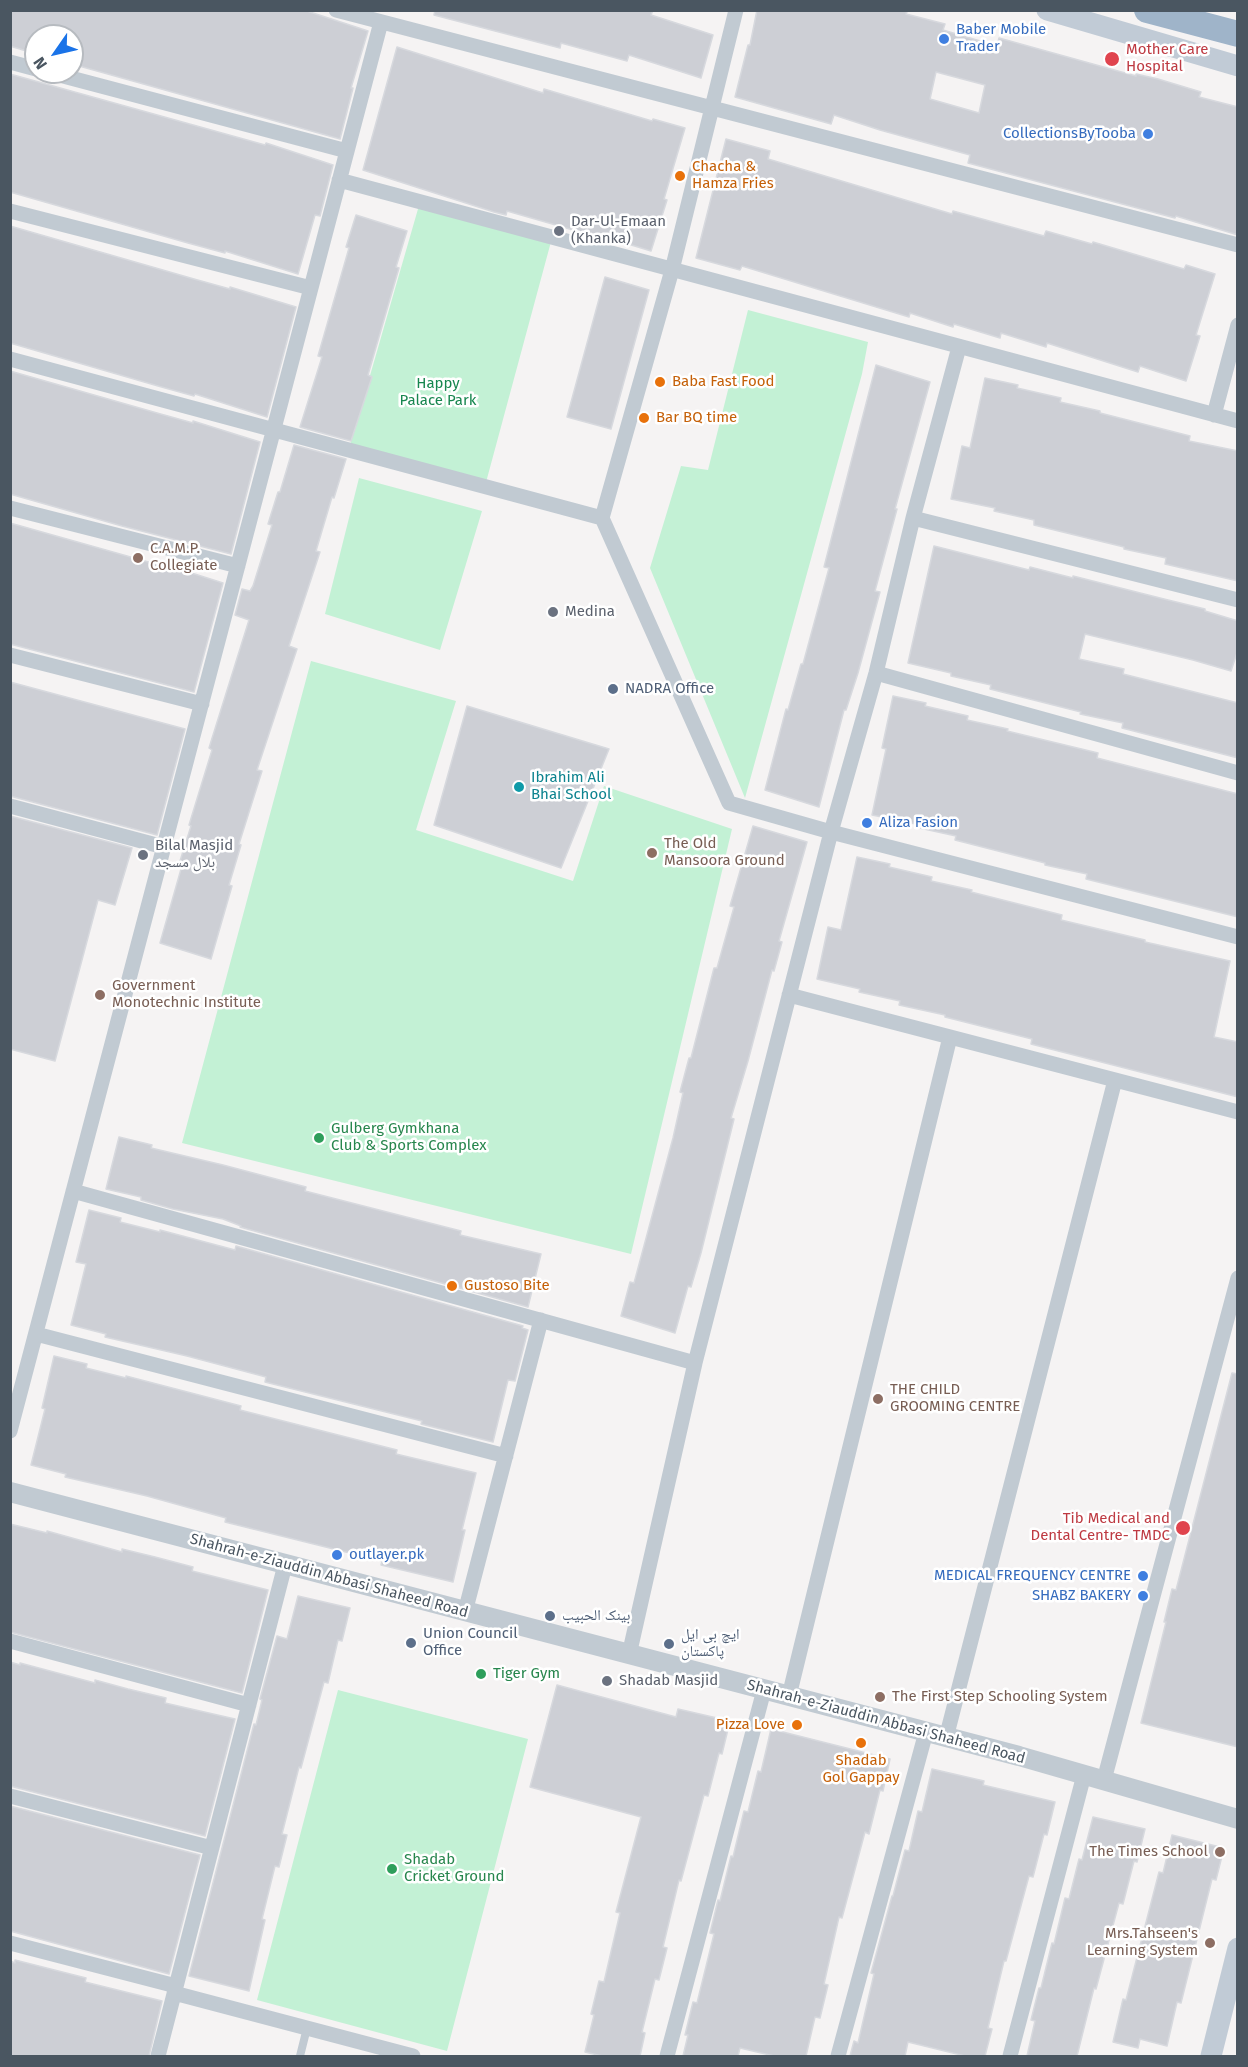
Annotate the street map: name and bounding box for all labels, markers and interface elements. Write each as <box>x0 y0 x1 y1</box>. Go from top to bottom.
place label: Baber Mobile Trader <box>956 21 1046 56</box>
north arrow <box>24 24 84 84</box>
marker: Baber Mobile Trader <box>937 32 951 46</box>
place label: Mother Care Hospital <box>1126 41 1208 76</box>
marker: Mother Care Hospital <box>1103 50 1121 68</box>
text: N <box>29 54 51 73</box>
place label: CollectionsByTooba <box>1003 125 1136 143</box>
marker: CollectionsByTooba <box>1141 127 1155 141</box>
place label: Chacha & Hamza Fries <box>692 158 774 193</box>
marker: Chacha & Hamza Fries <box>673 169 687 183</box>
place label: Dar-Ul-Emaan (Khanka) <box>571 213 666 248</box>
marker: Dar-Ul-Emaan (Khanka) <box>552 224 566 238</box>
place label: Baba Fast Food <box>672 373 774 391</box>
park label: Happy Palace Park <box>400 375 476 410</box>
marker: Baba Fast Food <box>653 375 667 389</box>
place label: Bar BQ time <box>656 409 737 427</box>
marker: Bar BQ time <box>637 411 651 425</box>
place label: C.A.M.P. Collegiate <box>150 540 217 575</box>
marker: C.A.M.P. Collegiate <box>131 551 145 565</box>
place label: Medina <box>565 603 615 621</box>
marker: Medina <box>546 605 560 619</box>
place label: NADRA Office <box>625 680 714 698</box>
marker: NADRA Office <box>606 682 620 696</box>
place label: Ibrahim Ali Bhai School <box>531 769 611 804</box>
marker: Ibrahim Ali Bhai School <box>512 780 526 794</box>
place label: Aliza Fasion <box>879 814 958 832</box>
marker: Aliza Fasion <box>860 816 874 830</box>
place label: The Old Mansoora Ground <box>664 835 785 870</box>
place label: Bilal Masjid بلال مسجد <box>155 837 233 872</box>
marker: The Old Mansoora Ground <box>645 846 659 860</box>
marker: Bilal Masjid بلال مسجد <box>136 848 150 862</box>
place label: Government Monotechnic Institute <box>112 977 261 1012</box>
marker: Government Monotechnic Institute <box>93 988 107 1002</box>
place label: Gulberg Gymkhana Club & Sports Complex <box>331 1120 486 1155</box>
marker: Gulberg Gymkhana Club & Sports Complex <box>312 1131 326 1145</box>
place label: Gustoso Bite <box>464 1277 550 1295</box>
marker: Gustoso Bite <box>445 1279 459 1293</box>
place label: THE CHILD GROOMING CENTRE <box>890 1381 1020 1416</box>
marker: THE CHILD GROOMING CENTRE <box>871 1392 885 1406</box>
place label: Tib Medical and Dental Centre- TMDC <box>1030 1510 1170 1545</box>
marker: Tib Medical and Dental Centre- TMDC <box>1174 1519 1192 1537</box>
street label: Shahrah-e-Ziauddin Abbasi Shaheed Road <box>188 1530 470 1622</box>
place label: outlayer.pk <box>349 1546 424 1564</box>
marker: outlayer.pk <box>330 1548 344 1562</box>
place label: MEDICAL FREQUENCY CENTRE <box>934 1567 1131 1585</box>
marker: MEDICAL FREQUENCY CENTRE <box>1136 1569 1150 1583</box>
place label: SHABZ BAKERY <box>1032 1587 1131 1605</box>
marker: SHABZ BAKERY <box>1136 1589 1150 1603</box>
place label: بينک الحبيب <box>562 1607 630 1625</box>
marker: بينک الحبيب <box>543 1609 557 1623</box>
place label: Union Council Office <box>423 1625 518 1660</box>
place label: ایچ بی ایل پاکستان <box>681 1626 740 1661</box>
marker: Union Council Office <box>404 1636 418 1650</box>
marker: ایچ بی ایل پاکستان <box>662 1637 676 1651</box>
place label: Tiger Gym <box>493 1665 560 1683</box>
marker: Tiger Gym <box>474 1667 488 1681</box>
place label: Shadab Masjid <box>619 1672 718 1690</box>
marker: Shadab Masjid <box>600 1674 614 1688</box>
street label: Shahrah-e-Ziauddin Abbasi Shaheed Road <box>745 1676 1027 1768</box>
place label: The First Step Schooling System <box>892 1688 1108 1706</box>
marker: The First Step Schooling System <box>873 1690 887 1704</box>
place label: Pizza Love <box>716 1716 785 1734</box>
marker: Pizza Love <box>790 1718 804 1732</box>
marker: Shadab Gol Gappay <box>854 1736 868 1750</box>
place label: Shadab Gol Gappay <box>822 1752 900 1787</box>
place label: The Times School <box>1089 1843 1208 1861</box>
marker: The Times School <box>1213 1845 1227 1859</box>
place label: Shadab Cricket Ground <box>404 1851 505 1886</box>
marker: Shadab Cricket Ground <box>385 1862 399 1876</box>
place label: Mrs.Tahseen's Learning System <box>1087 1925 1198 1960</box>
marker: Mrs.Tahseen's Learning System <box>1203 1936 1217 1950</box>

